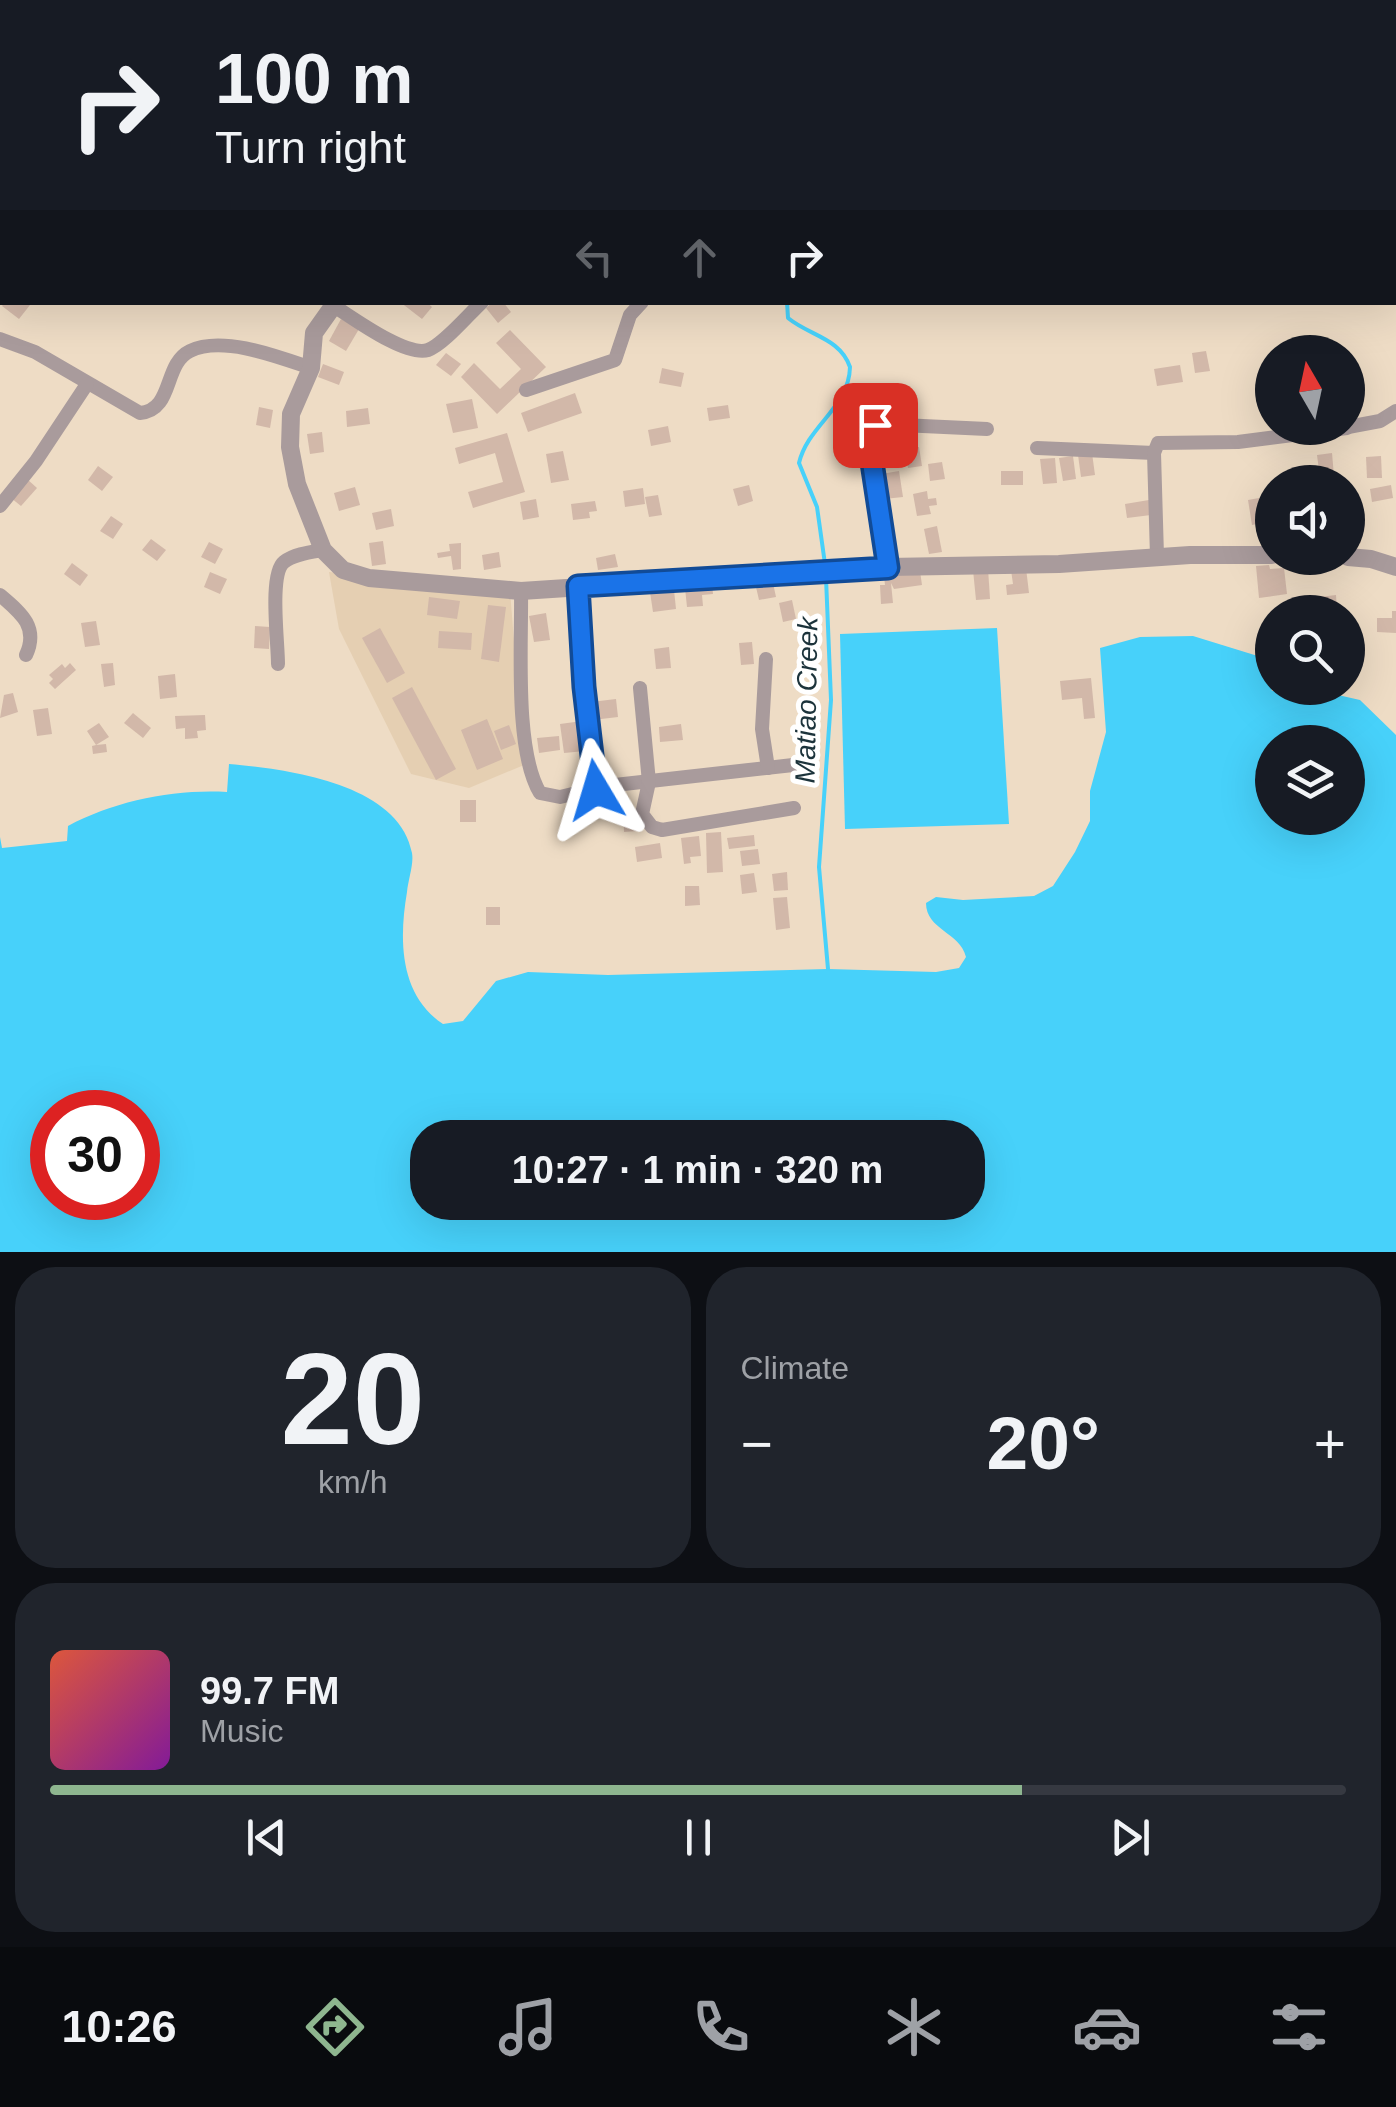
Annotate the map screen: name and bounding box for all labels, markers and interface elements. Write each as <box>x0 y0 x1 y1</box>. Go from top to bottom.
icon: right <box>50 40 180 170</box>
text: 100 m <box>215 40 413 118</box>
text: Turn right <box>215 122 406 173</box>
icon: left <box>567 230 622 285</box>
icon: ahead <box>672 230 727 285</box>
icon: right <box>777 230 832 285</box>
north arrow <box>1255 335 1365 445</box>
map controls <box>1255 335 1365 835</box>
pin <box>833 383 918 468</box>
icon: arrive <box>848 398 903 453</box>
button: sound <box>1255 465 1365 575</box>
button: search <box>1255 595 1365 705</box>
water label: Matiao Creek <box>790 614 823 784</box>
button: layers <box>1255 725 1365 835</box>
position arrow <box>544 738 648 842</box>
speed limit sign: 30 <box>30 1090 160 1220</box>
text: 10:27 · 1 min · 320 m <box>512 1149 883 1191</box>
text: 20 <box>280 1326 425 1472</box>
text: Climate <box>741 1350 849 1386</box>
text: 20° <box>987 1401 1100 1485</box>
text: − <box>741 1413 773 1475</box>
text: + <box>1314 1413 1346 1475</box>
text: km/h <box>318 1464 387 1500</box>
text: 99.7 FM <box>200 1670 339 1712</box>
text: Music <box>200 1713 284 1749</box>
icon: previous <box>239 1810 294 1865</box>
icon: pause <box>671 1810 726 1865</box>
icon: next <box>1103 1810 1158 1865</box>
icon: directions <box>300 1992 370 2062</box>
icon: music <box>493 1992 563 2062</box>
icon: phone <box>686 1992 756 2062</box>
icon: climate <box>879 1992 949 2062</box>
icon: car <box>1072 1992 1142 2062</box>
icon: filters <box>1264 1992 1334 2062</box>
text: 10:26 <box>61 2001 177 2052</box>

